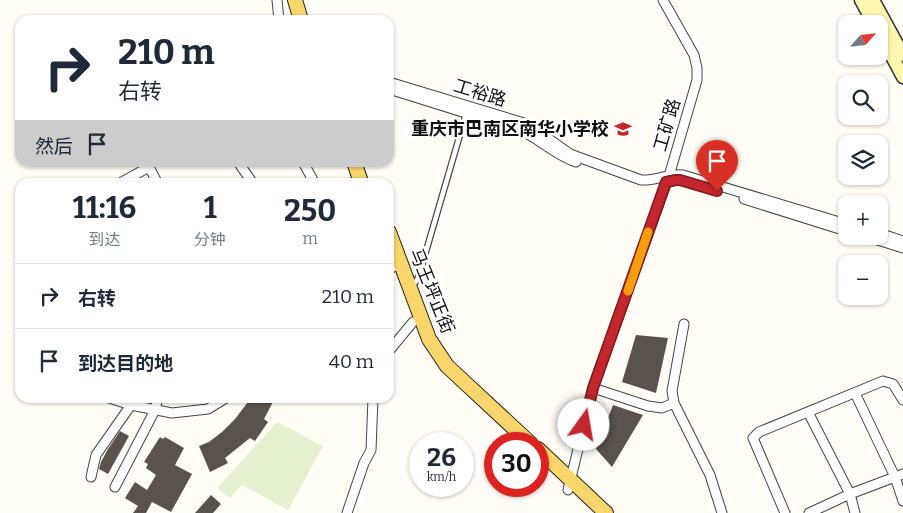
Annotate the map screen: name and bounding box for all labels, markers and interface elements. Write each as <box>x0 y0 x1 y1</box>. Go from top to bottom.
north arrow <box>838 15 888 65</box>
map controls <box>838 15 888 305</box>
text: 210 m <box>118 31 215 73</box>
icon: right <box>35 35 100 100</box>
street label: 工裕路 <box>451 75 509 111</box>
button: search <box>838 75 888 125</box>
text: 右转 <box>118 78 162 105</box>
street label: 工矿路 <box>649 96 685 154</box>
place label: 重庆市巴南区南华小学校 <box>411 118 609 140</box>
school or university icon: 重庆市巴南区南华小学校 <box>613 119 633 139</box>
icon: arrive <box>83 130 111 158</box>
text: 然后 <box>35 135 73 158</box>
button: layers <box>838 135 888 185</box>
pin <box>696 140 738 191</box>
icon: arrive <box>703 147 731 175</box>
text: 11:16 <box>73 190 136 226</box>
text: 1 <box>204 190 217 226</box>
text: 250 <box>284 193 336 229</box>
button: + <box>838 195 888 245</box>
text: m <box>302 229 318 248</box>
text: 到达 <box>89 230 121 249</box>
text: 分钟 <box>194 230 226 249</box>
street label: 马王坪正街 <box>405 245 459 337</box>
button: − <box>838 255 888 305</box>
icon: right <box>35 282 63 310</box>
text: 210 m <box>322 285 374 308</box>
text: 右转 <box>78 287 116 310</box>
icon: arrive <box>35 347 63 375</box>
text: 40 m <box>329 350 374 373</box>
text: 到达目的地 <box>78 352 173 375</box>
position arrow <box>557 398 609 450</box>
speed limit sign: 30 <box>484 432 549 497</box>
text: 26 <box>427 443 456 473</box>
text: km/h <box>427 470 456 484</box>

